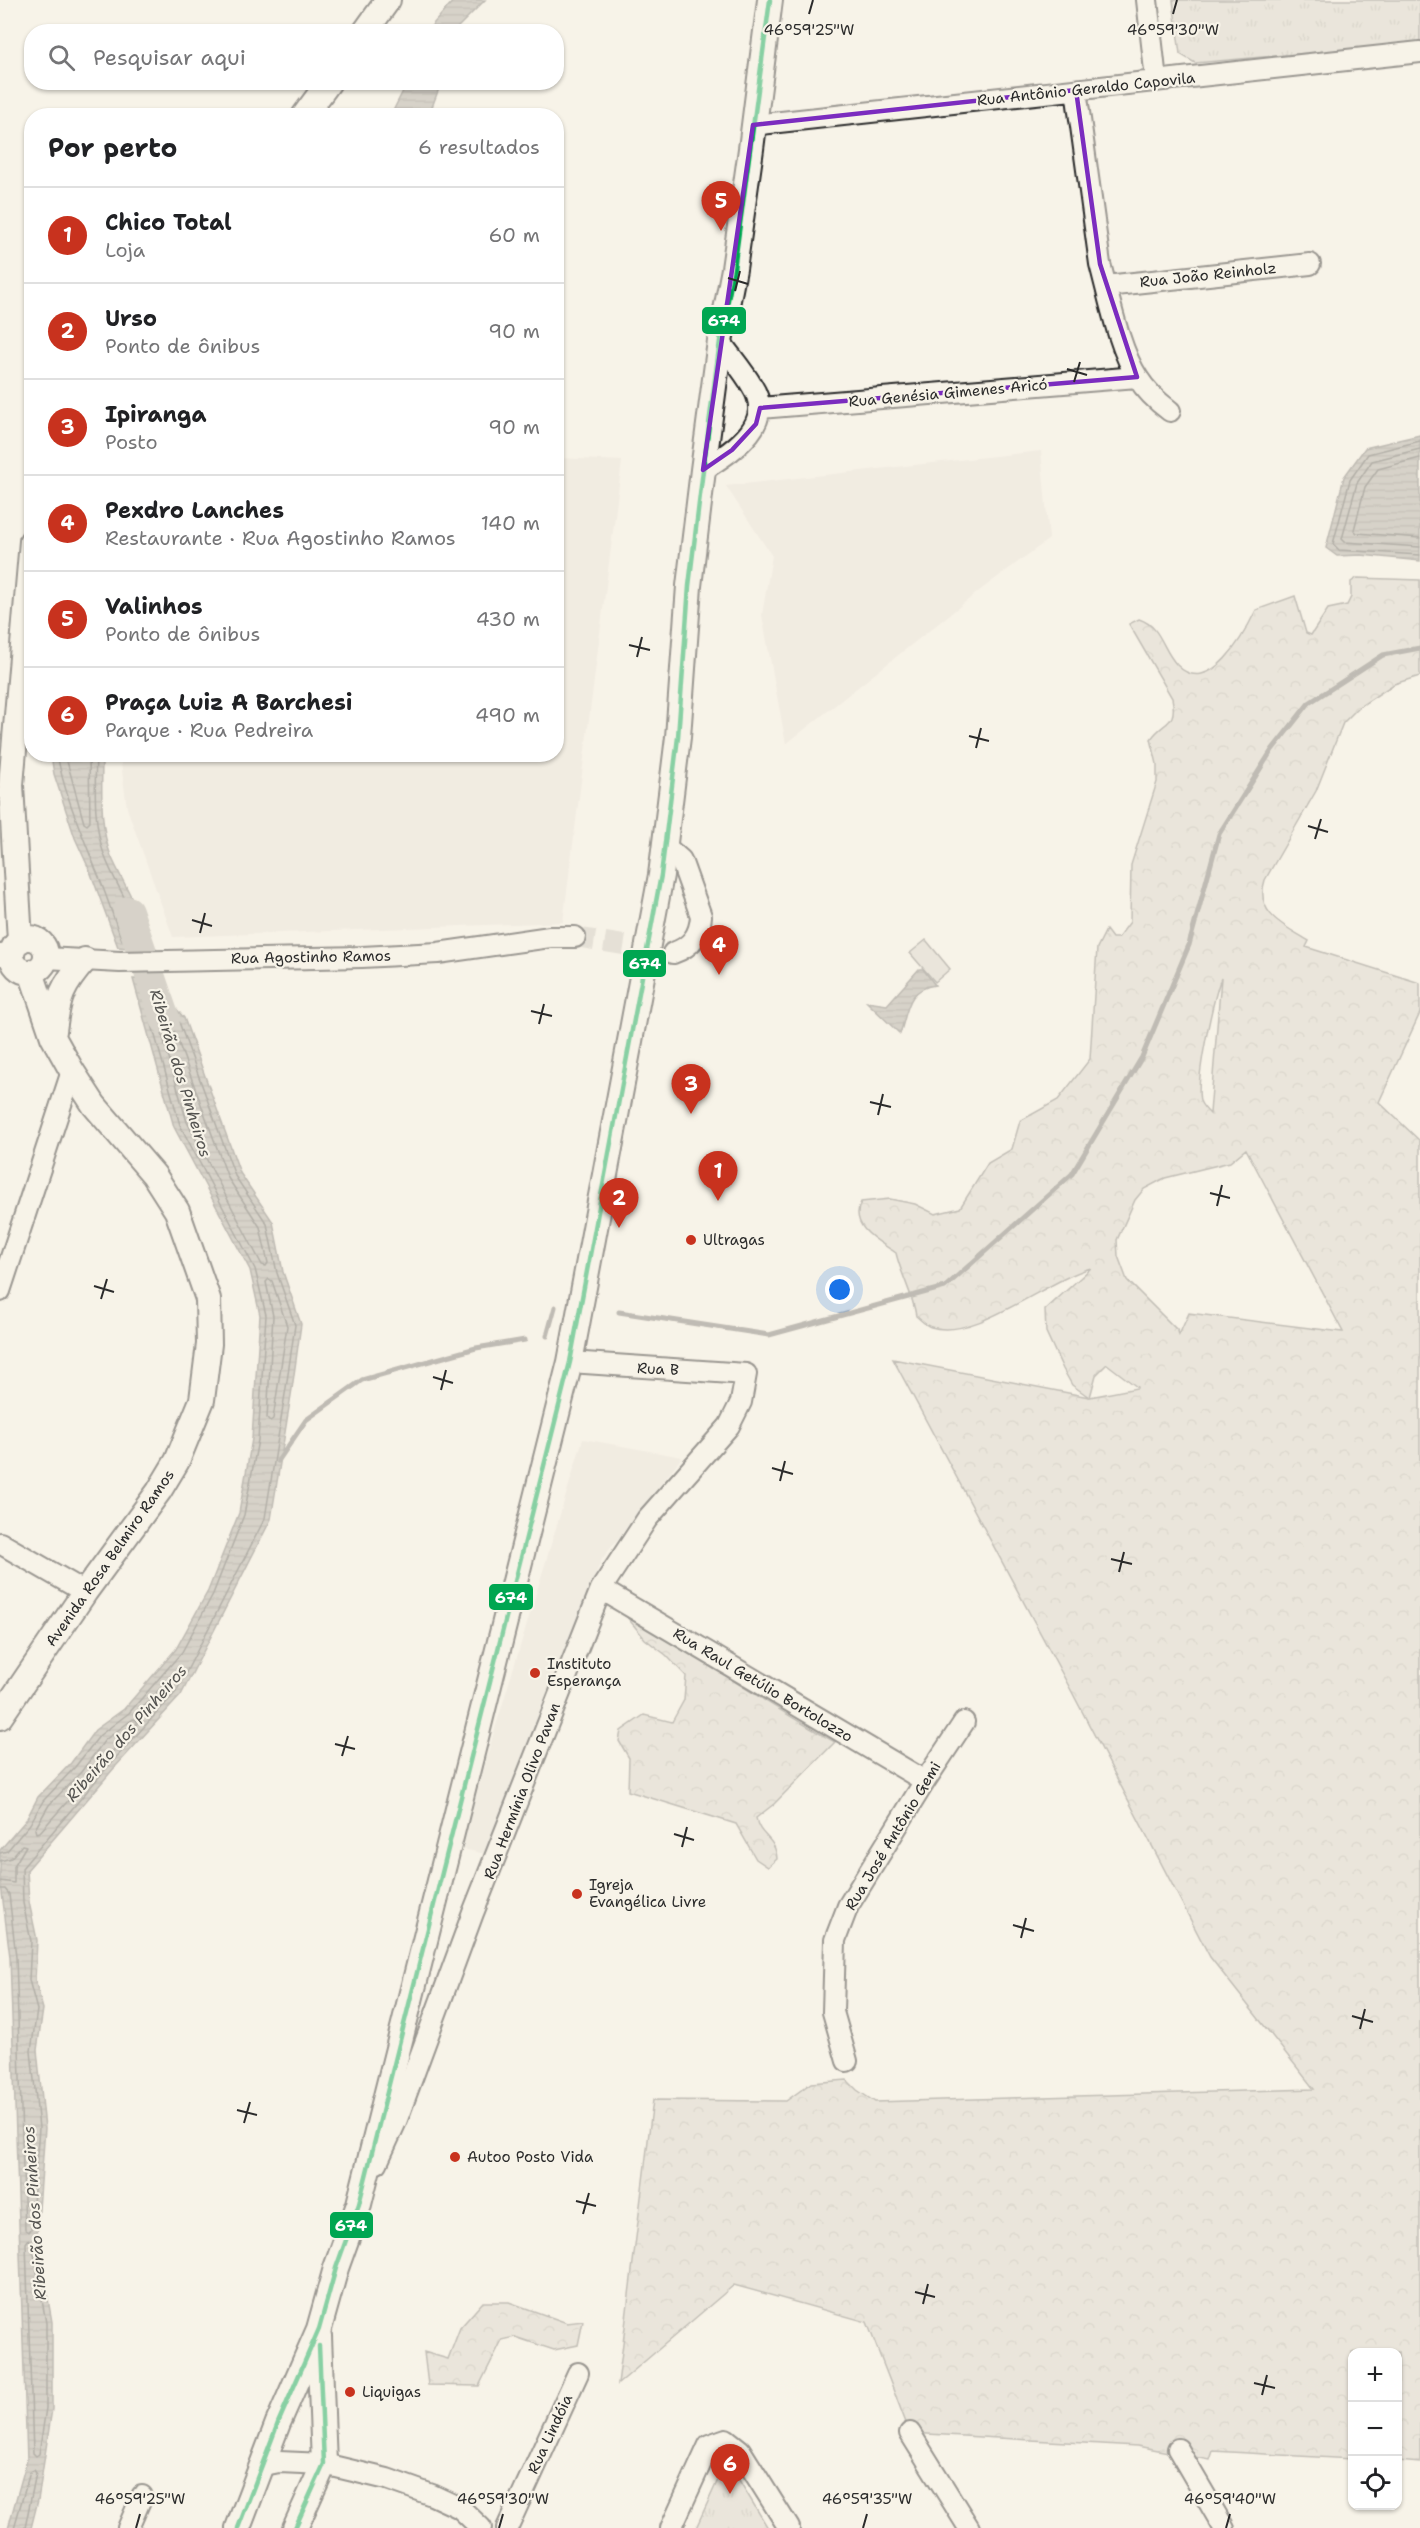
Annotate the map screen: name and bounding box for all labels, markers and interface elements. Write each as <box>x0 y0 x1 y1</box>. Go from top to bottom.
text: 46°59'25"W <box>764 20 854 40</box>
text: 46°59'30"W <box>1127 20 1219 40</box>
search box <box>24 24 564 90</box>
icon: search <box>45 41 78 74</box>
text: Pesquisar aqui <box>93 43 246 72</box>
street label: Rua Antônio Geraldo Capovila <box>976 68 1197 110</box>
text: Por perto <box>48 130 177 165</box>
text: 6 resultados <box>418 134 540 160</box>
pin: 5 <box>702 182 740 231</box>
text: Chico Total <box>105 208 232 237</box>
text: 1 <box>63 222 72 248</box>
text: 60 m <box>488 222 540 248</box>
text: Loja <box>105 237 145 263</box>
street label: Rua João Reinholz <box>1139 258 1277 292</box>
text: Urso <box>105 304 157 333</box>
line badge: 674 <box>701 306 747 335</box>
text: 674 <box>708 310 740 331</box>
text: 2 <box>61 318 75 344</box>
text: 90 m <box>488 318 540 344</box>
text: Ponto de ônibus <box>105 333 260 359</box>
street label: Rua Genésia Gimenes Aricó <box>848 374 1048 412</box>
text: Ipiranga <box>105 400 207 429</box>
text: 3 <box>61 414 75 440</box>
text: 90 m <box>488 414 540 440</box>
text: Posto <box>105 429 158 455</box>
text: Pexdro Lanches <box>105 496 284 525</box>
text: 4 <box>61 510 75 536</box>
text: 140 m <box>481 510 540 536</box>
text: Restaurante · Rua Agostinho Ramos <box>105 525 456 551</box>
text: Valinhos <box>105 592 203 621</box>
text: 5 <box>61 606 74 632</box>
text: 430 m <box>476 606 540 632</box>
text: Ponto de ônibus <box>105 621 260 647</box>
text: Praça Luiz A Barchesi <box>105 688 352 717</box>
text: 6 <box>61 702 75 728</box>
text: 490 m <box>475 702 540 728</box>
text: Parque · Rua Pedreira <box>105 717 313 743</box>
pin: 4 <box>700 926 738 975</box>
street label: Rua Agostinho Ramos <box>231 946 391 968</box>
line badge: 674 <box>622 949 667 978</box>
text: 674 <box>629 953 661 974</box>
water label: Ribeirão dos Pinheiros <box>145 987 216 1160</box>
pin: 3 <box>672 1064 710 1114</box>
pin: 1 <box>698 1152 738 1201</box>
pin: 2 <box>600 1178 638 1228</box>
place label: Ultragas <box>703 1230 765 1250</box>
marker: Ultragas <box>684 1233 698 1247</box>
your location <box>825 1275 854 1304</box>
street label: Rua B <box>637 1358 680 1380</box>
street label: Avenida Rosa Belmiro Ramos <box>41 1466 179 1650</box>
line badge: 674 <box>488 1583 534 1611</box>
text: 674 <box>495 1587 527 1608</box>
street label: Rua Raul Getúlio Bortolozzo <box>669 1623 857 1747</box>
place label: Instituto Esperança <box>547 1654 622 1691</box>
water label: Ribeirão dos Pinheiros <box>61 1660 192 1806</box>
marker: Instituto Esperança <box>528 1666 542 1680</box>
street label: Rua Hermínia Olivo Pavan <box>479 1700 565 1882</box>
street label: Rua José Antônio Gemi <box>841 1758 945 1914</box>
place label: Igreja Evangélica Livre <box>589 1875 706 1912</box>
marker: Igreja Evangélica Livre <box>570 1887 584 1901</box>
water label: Ribeirão dos Pinheiros <box>18 2125 51 2301</box>
place label: Autoo Posto Vida <box>467 2147 594 2167</box>
marker: Autoo Posto Vida <box>448 2150 462 2164</box>
line badge: 674 <box>329 2211 374 2239</box>
text: 674 <box>335 2215 367 2236</box>
map controls <box>1348 2348 1402 2510</box>
button: + <box>1348 2348 1402 2402</box>
place label: Liquigas <box>362 2382 421 2402</box>
marker: Liquigas <box>343 2385 357 2399</box>
street label: Rua Lindóia <box>523 2390 577 2477</box>
button: − <box>1348 2402 1402 2456</box>
pin: 6 <box>710 2444 750 2494</box>
button: locate <box>1348 2456 1402 2510</box>
text: 46°59'25"W <box>95 2489 185 2509</box>
text: 46°59'30"W <box>457 2489 549 2509</box>
text: 46°59'35"W <box>822 2489 912 2509</box>
text: 46°59'40"W <box>1184 2489 1276 2509</box>

